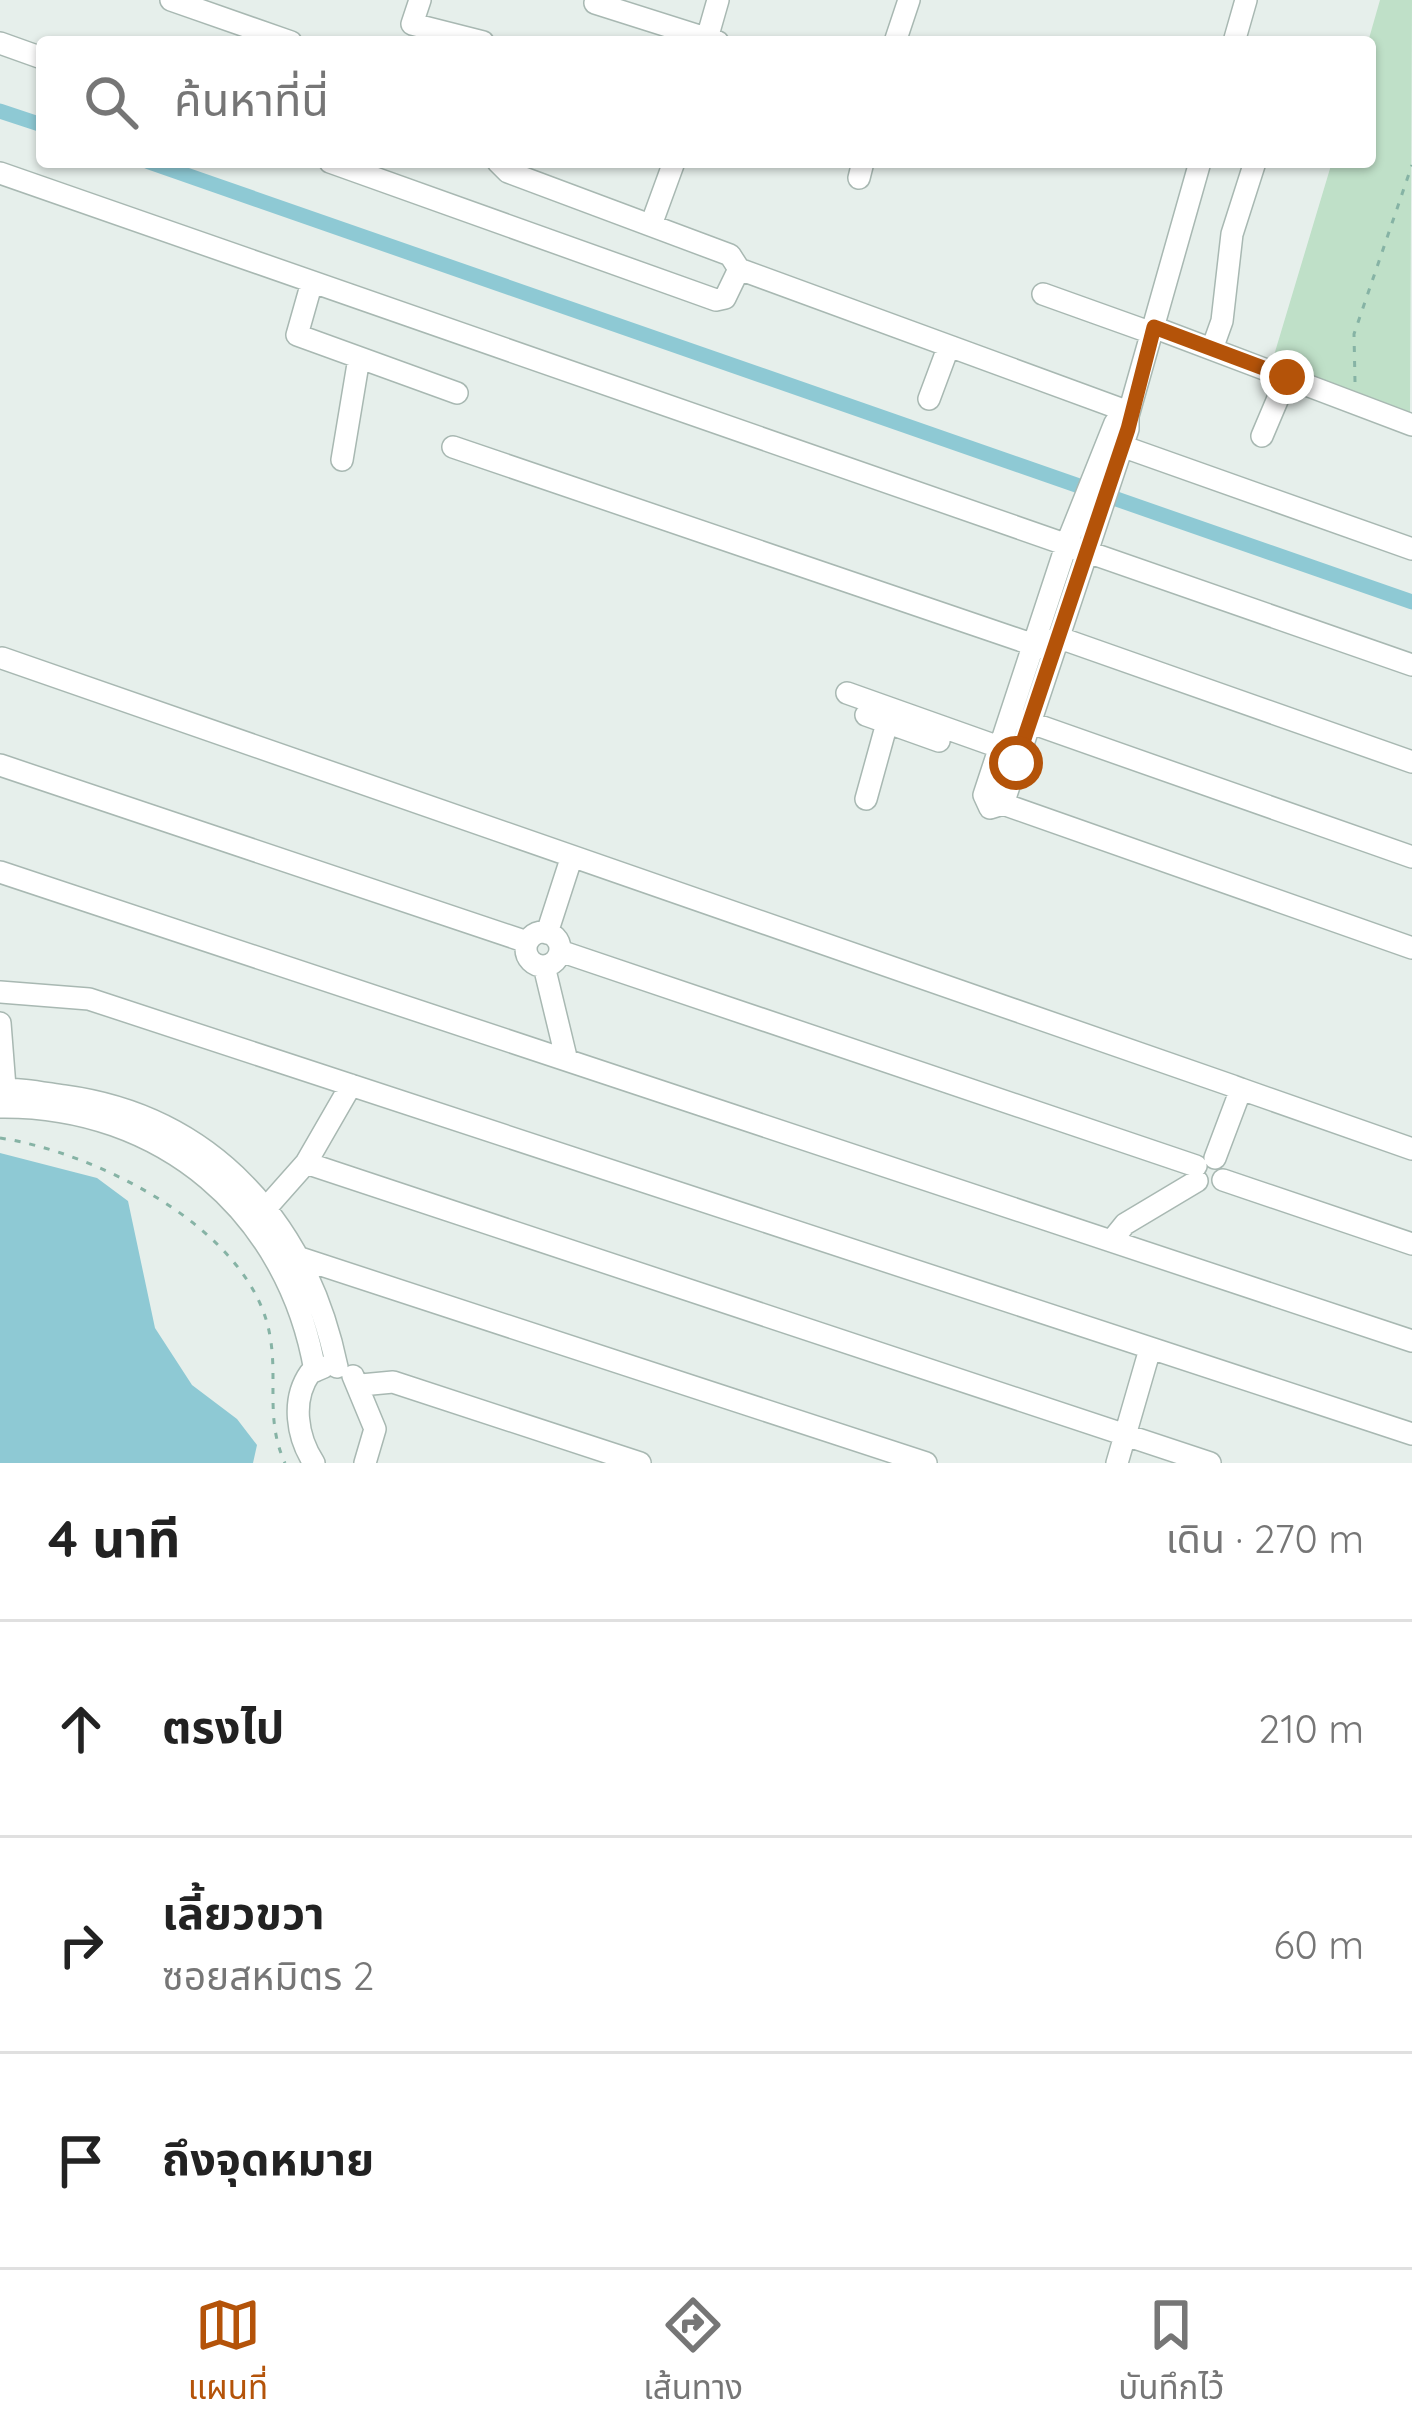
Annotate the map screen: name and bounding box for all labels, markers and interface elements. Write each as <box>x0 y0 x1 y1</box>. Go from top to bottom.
search box <box>36 36 1376 168</box>
icon: search <box>78 69 144 135</box>
text: ค้นหาที่นี่ <box>174 71 329 127</box>
route end <box>1260 350 1314 404</box>
route start <box>989 736 1043 790</box>
text: 4 นาที <box>48 1506 180 1570</box>
text: เดิน · 270 m <box>1166 1514 1364 1563</box>
icon: ahead <box>48 1696 114 1762</box>
text: ตรงไป <box>162 1698 284 1754</box>
text: 210 m <box>1259 1704 1364 1753</box>
text: เลี้ยวขวา <box>162 1884 325 1940</box>
icon: right <box>48 1912 114 1978</box>
text: 60 m <box>1274 1920 1364 1969</box>
text: ซอยสหมิตร 2 <box>162 1951 374 2000</box>
icon: arrive <box>48 2128 114 2194</box>
text: ถึงจุดหมาย <box>162 2130 374 2186</box>
tab: แผนที่ <box>188 2292 268 2414</box>
tab: เส้นทาง <box>643 2292 743 2414</box>
tab: บันทึกไว้ <box>1118 2292 1224 2414</box>

